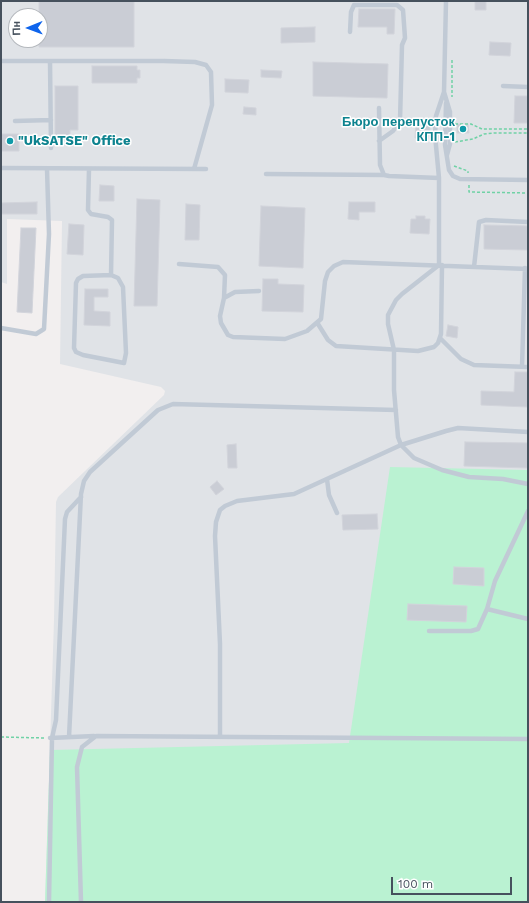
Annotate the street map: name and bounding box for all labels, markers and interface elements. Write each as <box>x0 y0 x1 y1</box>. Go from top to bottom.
north arrow <box>8 8 48 48</box>
text: Пн <box>10 21 23 36</box>
place label: Бюро перепусток КПП-1 <box>342 114 455 145</box>
marker: Бюро перепусток КПП-1 <box>458 124 468 134</box>
place label: "UkSATSE" Office <box>18 133 130 149</box>
marker: "UkSATSE" Office <box>5 136 15 146</box>
scale bar <box>393 869 514 895</box>
text: 100 m <box>398 877 433 891</box>

